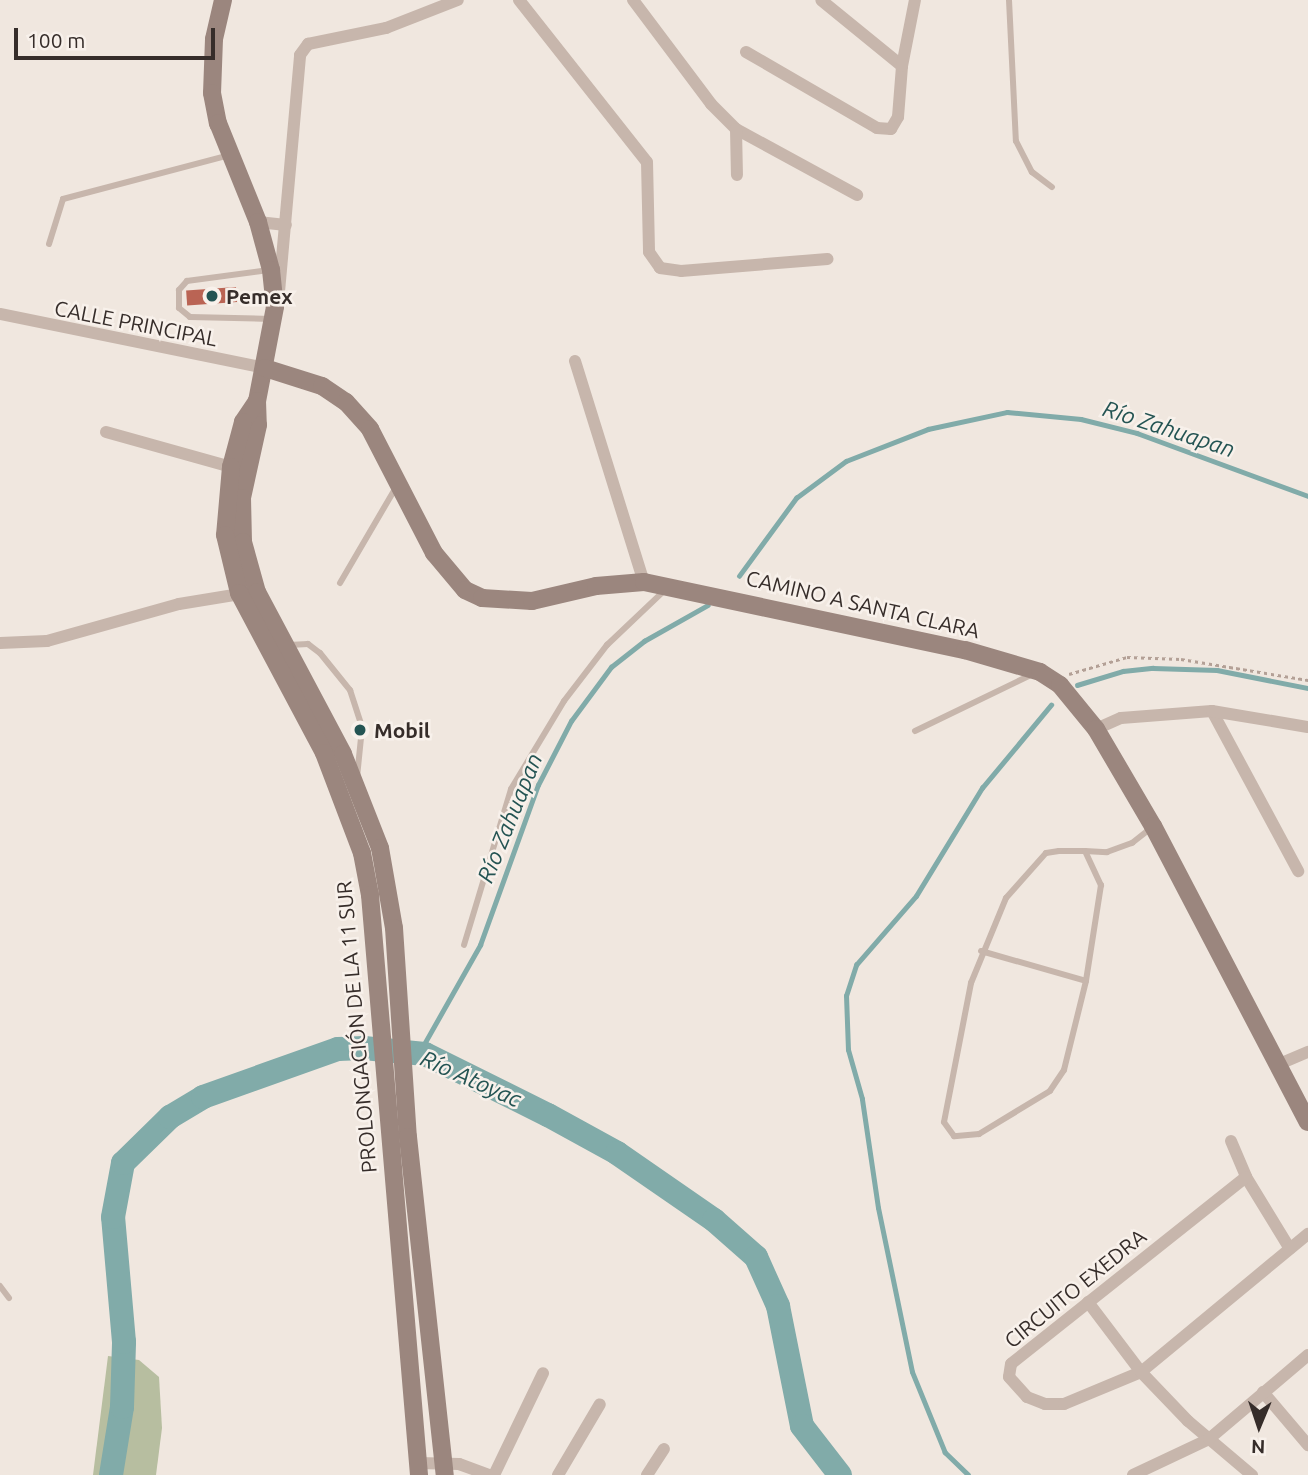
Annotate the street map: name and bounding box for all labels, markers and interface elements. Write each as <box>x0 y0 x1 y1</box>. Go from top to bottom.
scale bar <box>18 14 219 58</box>
text: 100 m <box>27 28 85 52</box>
place label: Pemex <box>226 283 293 309</box>
marker: Pemex <box>204 288 220 304</box>
street label: CALLE PRINCIPAL <box>52 295 220 351</box>
water label: Río Zahuapan <box>1100 395 1238 463</box>
street label: CAMINO A SANTA CLARA <box>744 565 982 643</box>
place label: Mobil <box>374 717 430 743</box>
marker: Mobil <box>352 722 368 738</box>
water label: Río Zahuapan <box>472 749 548 887</box>
street label: PROLONGACIÓN DE LA 11 SUR <box>331 880 381 1174</box>
water label: Río Atoyac <box>416 1045 526 1113</box>
street label: CIRCUITO EXEDRA <box>999 1223 1151 1353</box>
north arrow <box>1224 1391 1294 1461</box>
text: N <box>1251 1436 1266 1458</box>

